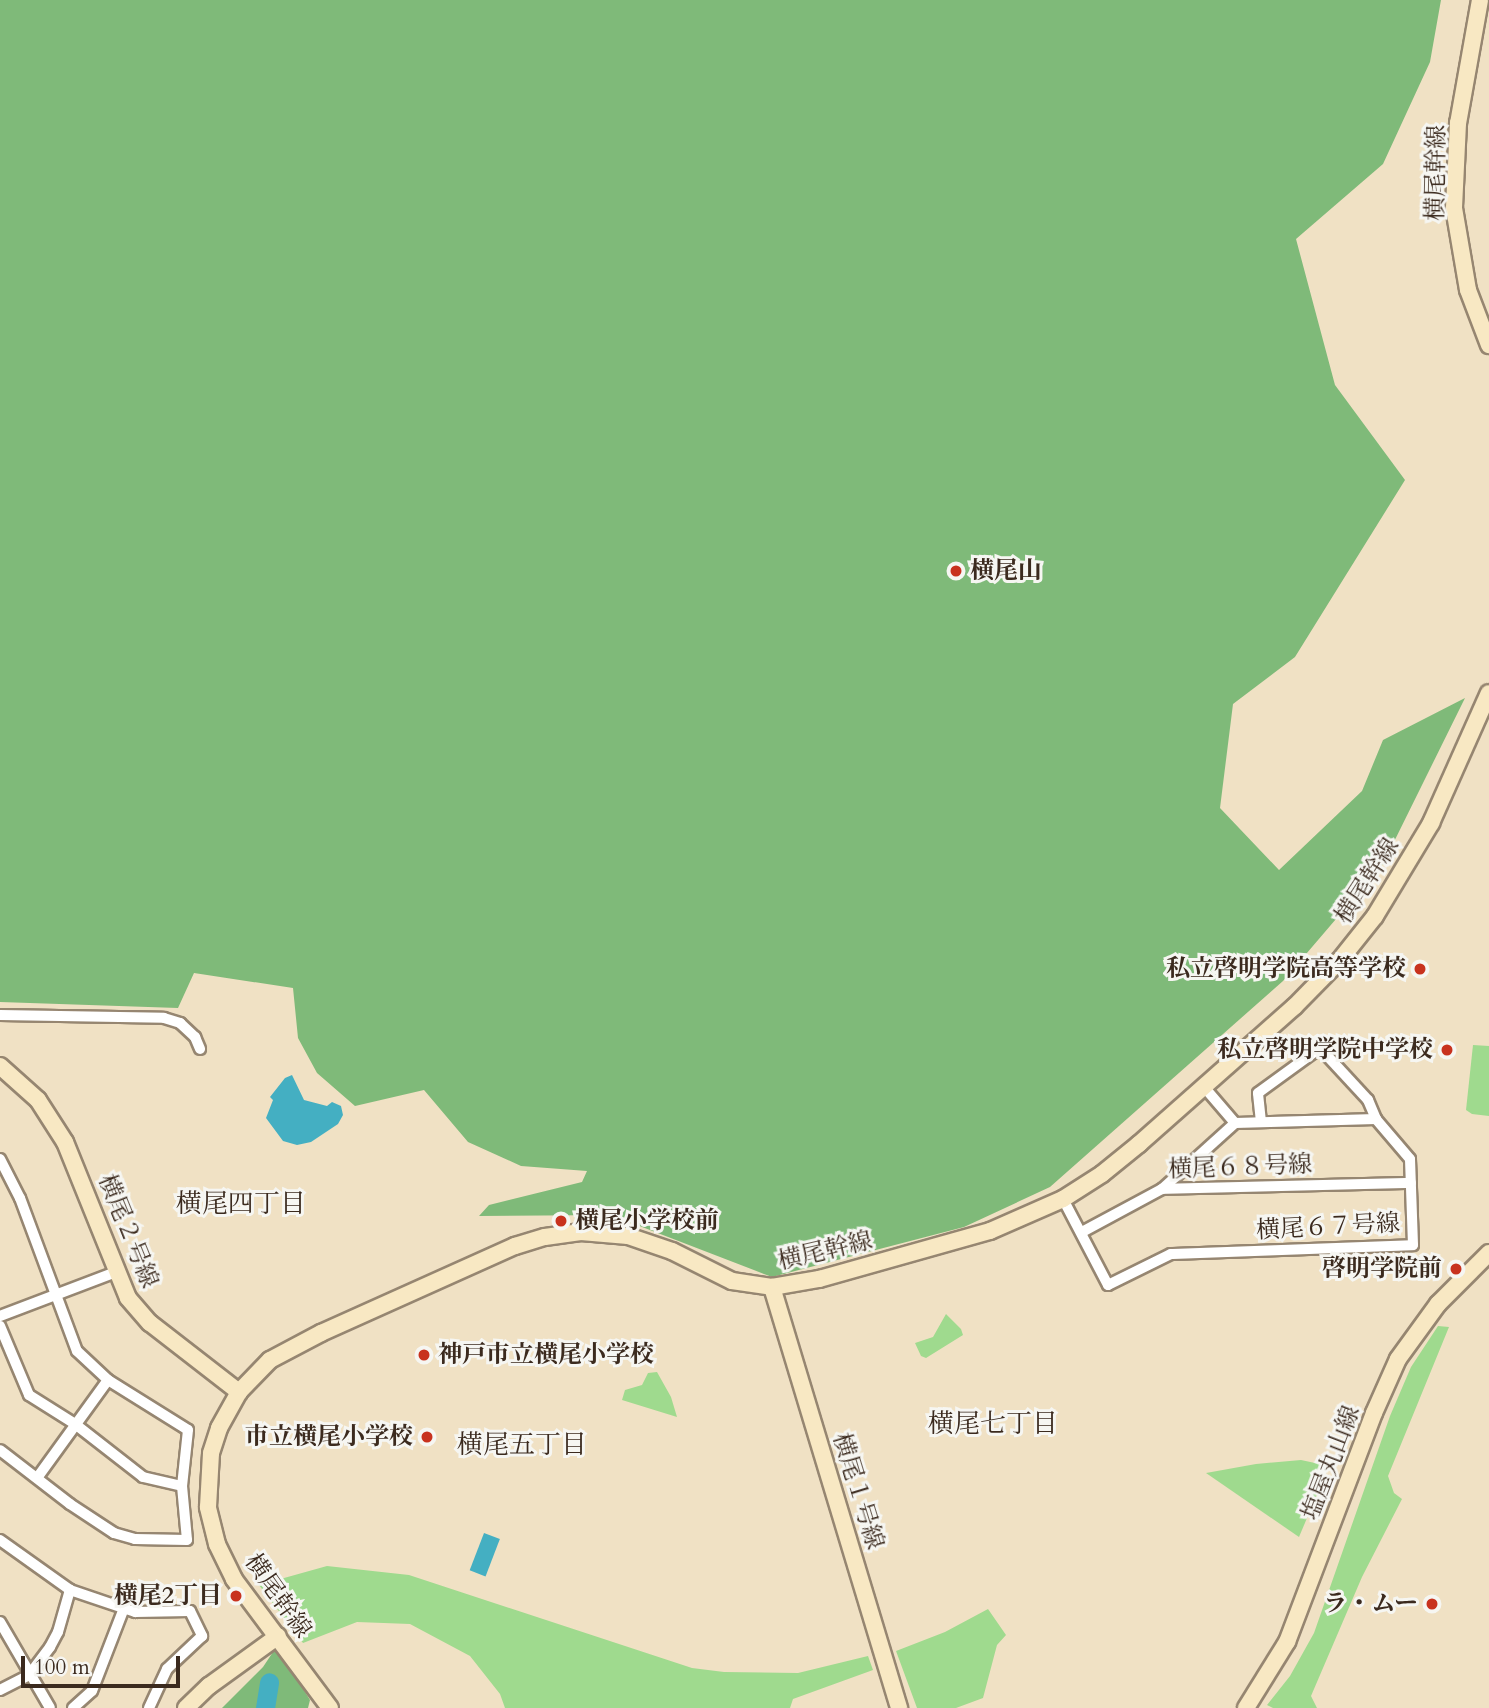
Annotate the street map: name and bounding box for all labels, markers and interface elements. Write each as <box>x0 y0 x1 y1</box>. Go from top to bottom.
street label: 横尾幹線 <box>1421 125 1451 221</box>
place label: 横尾山 <box>970 557 1042 585</box>
marker: 横尾山 <box>948 563 964 579</box>
street label: 横尾幹線 <box>1329 833 1405 929</box>
place label: 私立啓明学院高等学校 <box>1166 955 1406 983</box>
marker: 私立啓明学院高等学校 <box>1412 961 1428 977</box>
place label: 私立啓明学院中学校 <box>1217 1036 1433 1064</box>
marker: 私立啓明学院中学校 <box>1439 1042 1455 1058</box>
street label: 横尾６８号線 <box>1168 1150 1312 1184</box>
street label: 横尾２号線 <box>92 1170 164 1292</box>
district label: 横尾四丁目 <box>176 1188 306 1220</box>
place label: 横尾小学校前 <box>575 1207 719 1235</box>
street label: 横尾６７号線 <box>1255 1209 1401 1245</box>
marker: 横尾小学校前 <box>553 1213 569 1229</box>
street label: 横尾幹線 <box>775 1226 875 1276</box>
place label: 啓明学院前 <box>1322 1255 1442 1283</box>
marker: 啓明学院前 <box>1448 1261 1464 1277</box>
place label: 神戸市立横尾小学校 <box>438 1341 654 1369</box>
marker: 神戸市立横尾小学校 <box>416 1347 432 1363</box>
street label: 塩屋丸山線 <box>1296 1402 1366 1524</box>
district label: 横尾七丁目 <box>928 1408 1058 1440</box>
place label: 市立横尾小学校 <box>245 1423 413 1451</box>
marker: 市立横尾小学校 <box>419 1429 435 1445</box>
district label: 横尾五丁目 <box>457 1429 587 1461</box>
street label: 横尾１号線 <box>827 1429 889 1553</box>
street label: 横尾幹線 <box>239 1548 317 1644</box>
place label: 横尾2丁目 <box>114 1582 222 1610</box>
marker: 横尾2丁目 <box>228 1588 244 1604</box>
place label: ラ・ムー <box>1323 1590 1418 1618</box>
marker: ラ・ムー <box>1424 1596 1440 1612</box>
scale bar <box>24 1642 184 1686</box>
text: 100 m <box>34 1653 90 1682</box>

